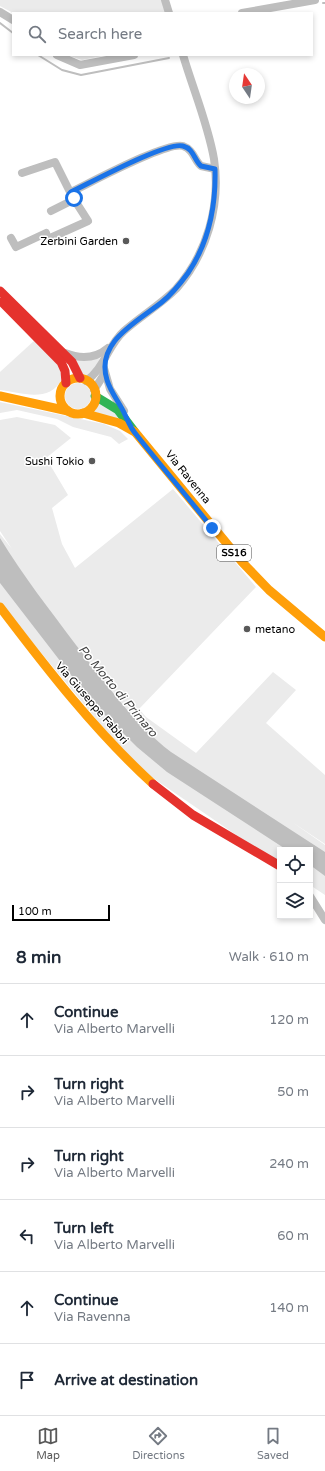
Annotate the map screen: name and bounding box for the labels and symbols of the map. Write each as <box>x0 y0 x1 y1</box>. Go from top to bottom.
north arrow <box>229 68 265 104</box>
route start <box>65 189 83 207</box>
place label: Zerbini Garden <box>40 235 118 248</box>
marker: Zerbini Garden <box>121 236 131 246</box>
street label: Via Ravenna <box>163 448 213 506</box>
place label: Sushi Tokio <box>25 455 84 468</box>
marker: Sushi Tokio <box>87 456 97 466</box>
route end <box>203 519 221 537</box>
road number: SS16 <box>217 545 251 561</box>
place label: metano <box>255 623 295 636</box>
marker: metano <box>242 624 252 634</box>
water label: Po Morto di Primaro <box>76 642 161 740</box>
street label: Via Giuseppe Fabbri <box>53 659 131 747</box>
scale bar <box>12 903 110 922</box>

